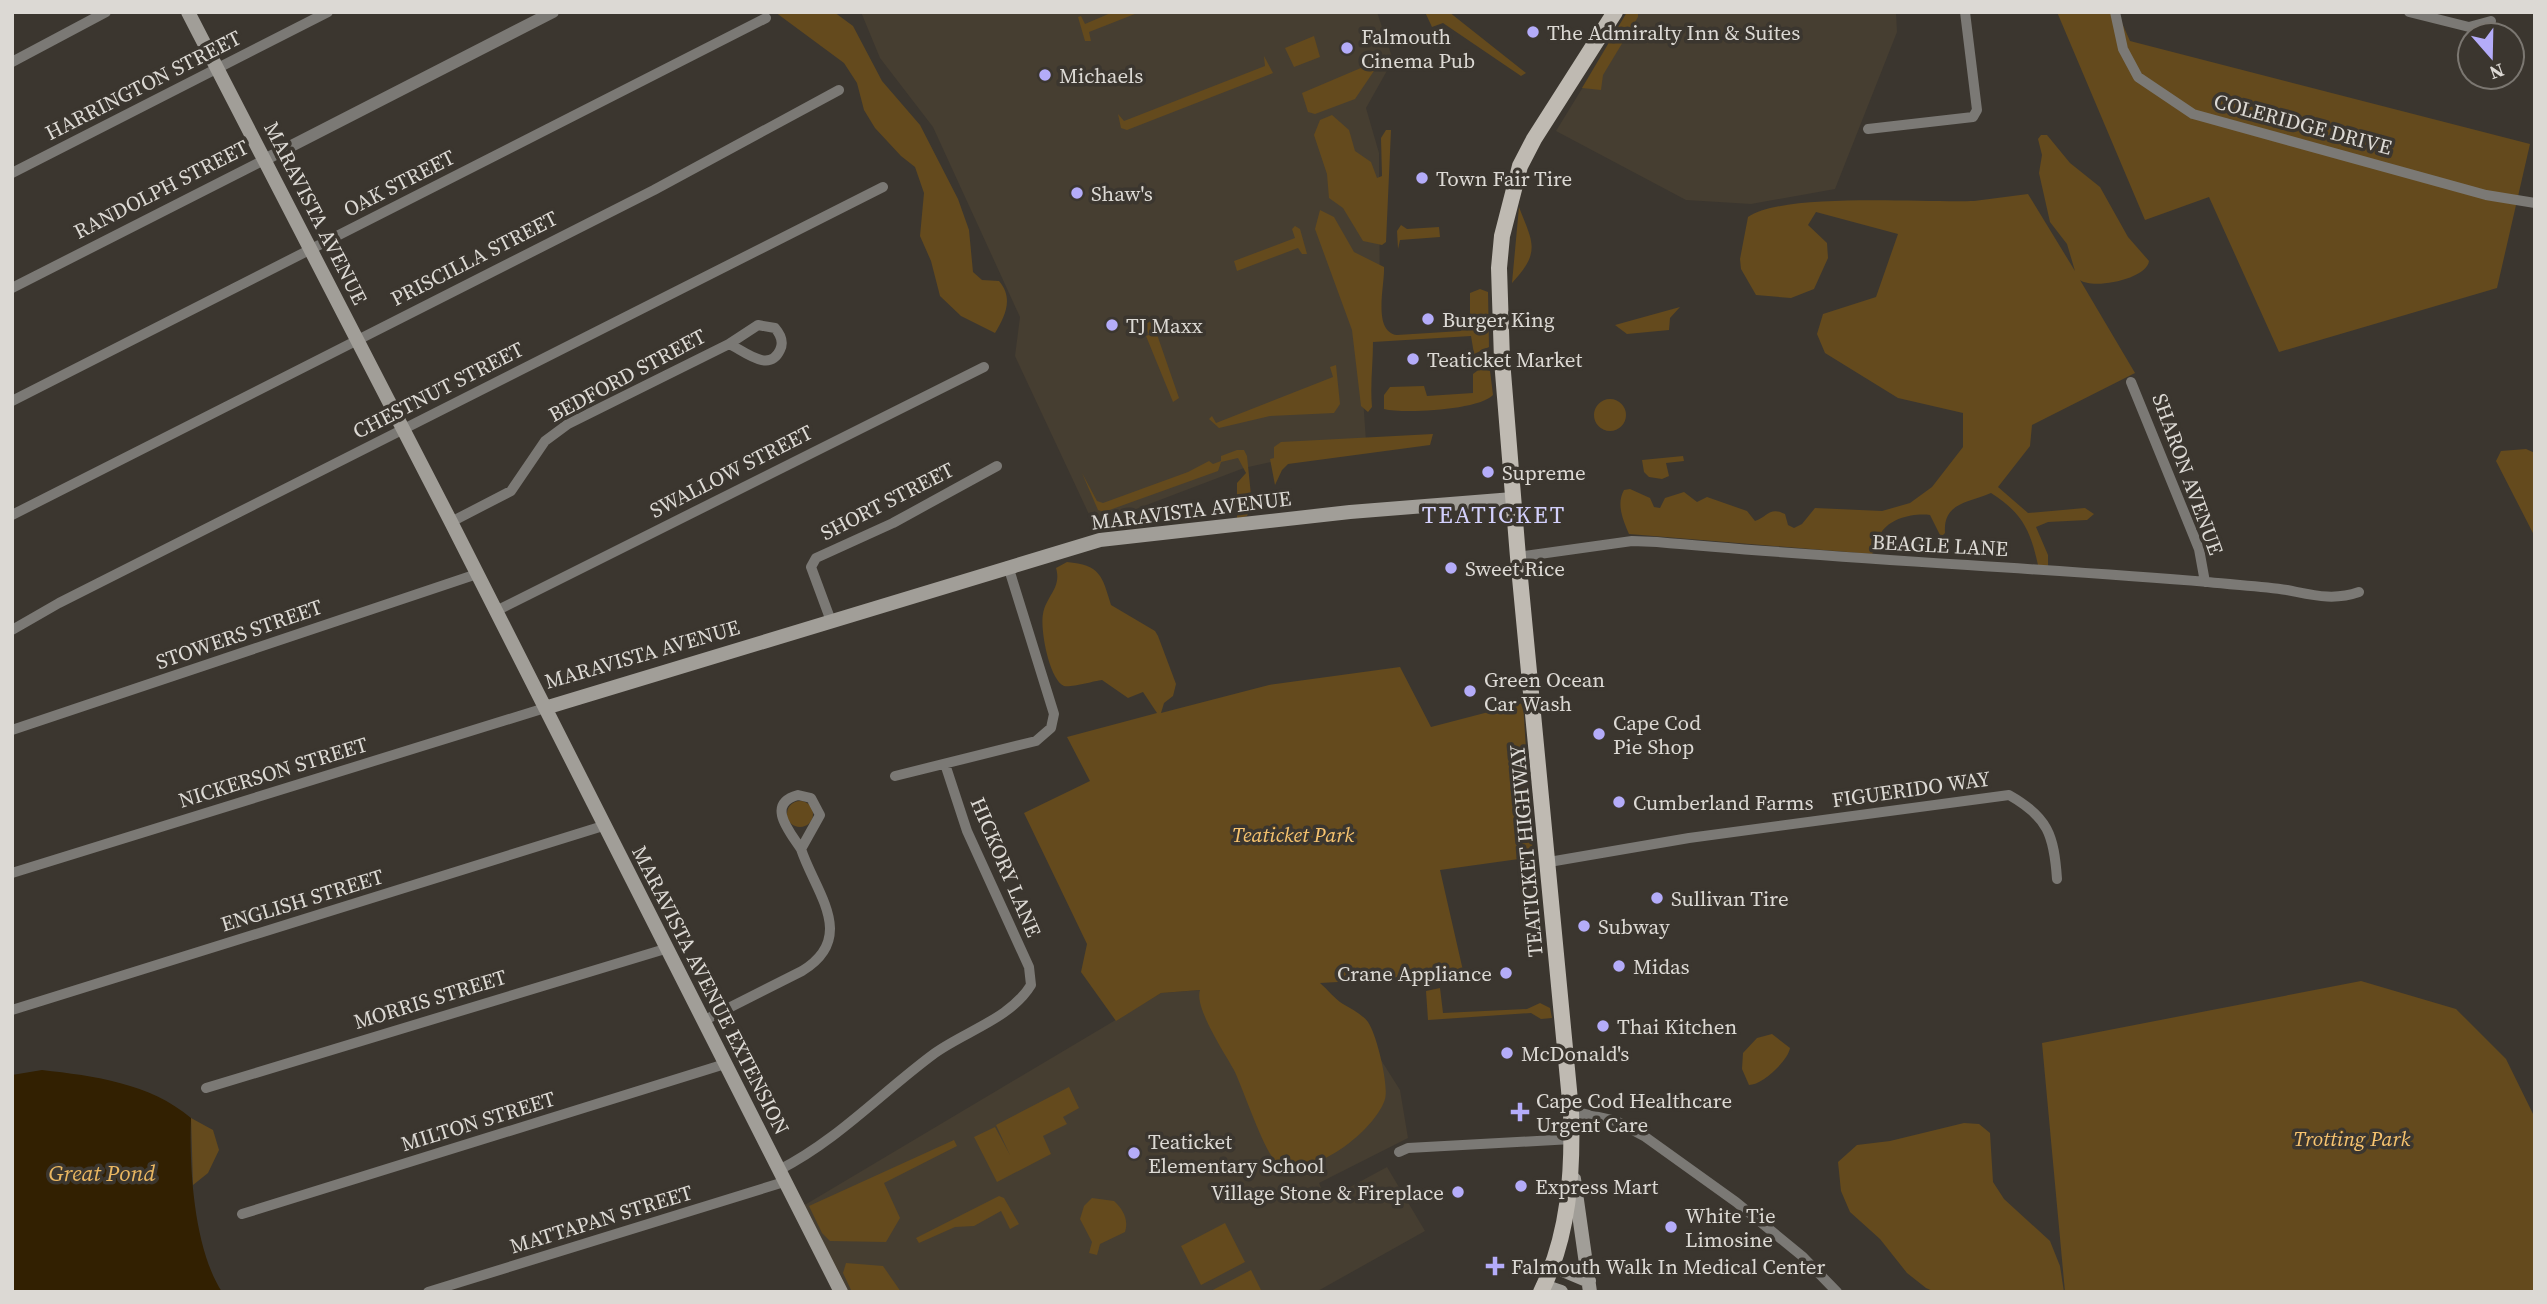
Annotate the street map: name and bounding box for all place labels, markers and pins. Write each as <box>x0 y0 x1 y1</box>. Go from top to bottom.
place label: The Admiralty Inn & Suites <box>1547 18 1800 47</box>
place label: Falmouth Cinema Pub <box>1361 22 1475 75</box>
marker: The Admiralty Inn & Suites <box>1525 24 1541 40</box>
marker: Falmouth Cinema Pub <box>1339 40 1355 56</box>
place label: Michaels <box>1059 61 1143 90</box>
marker: Michaels <box>1037 67 1053 83</box>
place label: Town Fair Tire <box>1436 164 1572 193</box>
marker: Town Fair Tire <box>1414 170 1430 186</box>
place label: Shaw's <box>1091 179 1153 208</box>
marker: Shaw's <box>1069 185 1085 201</box>
place label: Burger King <box>1442 305 1555 334</box>
place label: TJ Maxx <box>1126 311 1203 340</box>
marker: Burger King <box>1420 311 1436 327</box>
marker: TJ Maxx <box>1104 317 1120 333</box>
place label: Teaticket Market <box>1427 345 1583 374</box>
marker: Teaticket Market <box>1405 351 1421 367</box>
place label: Supreme <box>1502 458 1586 487</box>
marker: Supreme <box>1480 464 1496 480</box>
place label: Sweet Rice <box>1465 554 1565 583</box>
marker: Sweet Rice <box>1443 560 1459 576</box>
place label: Green Ocean Car Wash <box>1484 665 1605 718</box>
marker: Green Ocean Car Wash <box>1462 683 1478 699</box>
place label: Cape Cod Pie Shop <box>1613 708 1701 761</box>
marker: Cape Cod Pie Shop <box>1591 726 1607 742</box>
place label: Cumberland Farms <box>1633 788 1814 817</box>
marker: Cumberland Farms <box>1611 794 1627 810</box>
place label: Sullivan Tire <box>1671 884 1789 913</box>
marker: Sullivan Tire <box>1649 890 1665 906</box>
place label: Subway <box>1598 912 1670 941</box>
marker: Subway <box>1576 918 1592 934</box>
place label: Midas <box>1633 952 1690 981</box>
marker: Midas <box>1611 958 1627 974</box>
place label: Crane Appliance <box>1337 959 1492 988</box>
marker: Crane Appliance <box>1498 965 1514 981</box>
place label: Thai Kitchen <box>1617 1012 1738 1041</box>
marker: Thai Kitchen <box>1595 1018 1611 1034</box>
place label: McDonald's <box>1521 1039 1629 1068</box>
marker: McDonald's <box>1499 1045 1515 1061</box>
place label: Cape Cod Healthcare Urgent Care <box>1536 1086 1732 1139</box>
marker: Cape Cod Healthcare Urgent Care <box>1510 1102 1530 1122</box>
place label: Teaticket Elementary School <box>1148 1127 1325 1180</box>
marker: Teaticket Elementary School <box>1126 1145 1142 1161</box>
place label: Express Mart <box>1535 1172 1658 1201</box>
place label: Village Stone & Fireplace <box>1211 1178 1444 1207</box>
marker: Express Mart <box>1513 1178 1529 1194</box>
marker: Village Stone & Fireplace <box>1450 1184 1466 1200</box>
place label: White Tie Limosine <box>1685 1201 1776 1254</box>
marker: White Tie Limosine <box>1663 1219 1679 1235</box>
place label: Falmouth Walk In Medical Center <box>1511 1252 1826 1281</box>
marker: Falmouth Walk In Medical Center <box>1485 1256 1505 1276</box>

